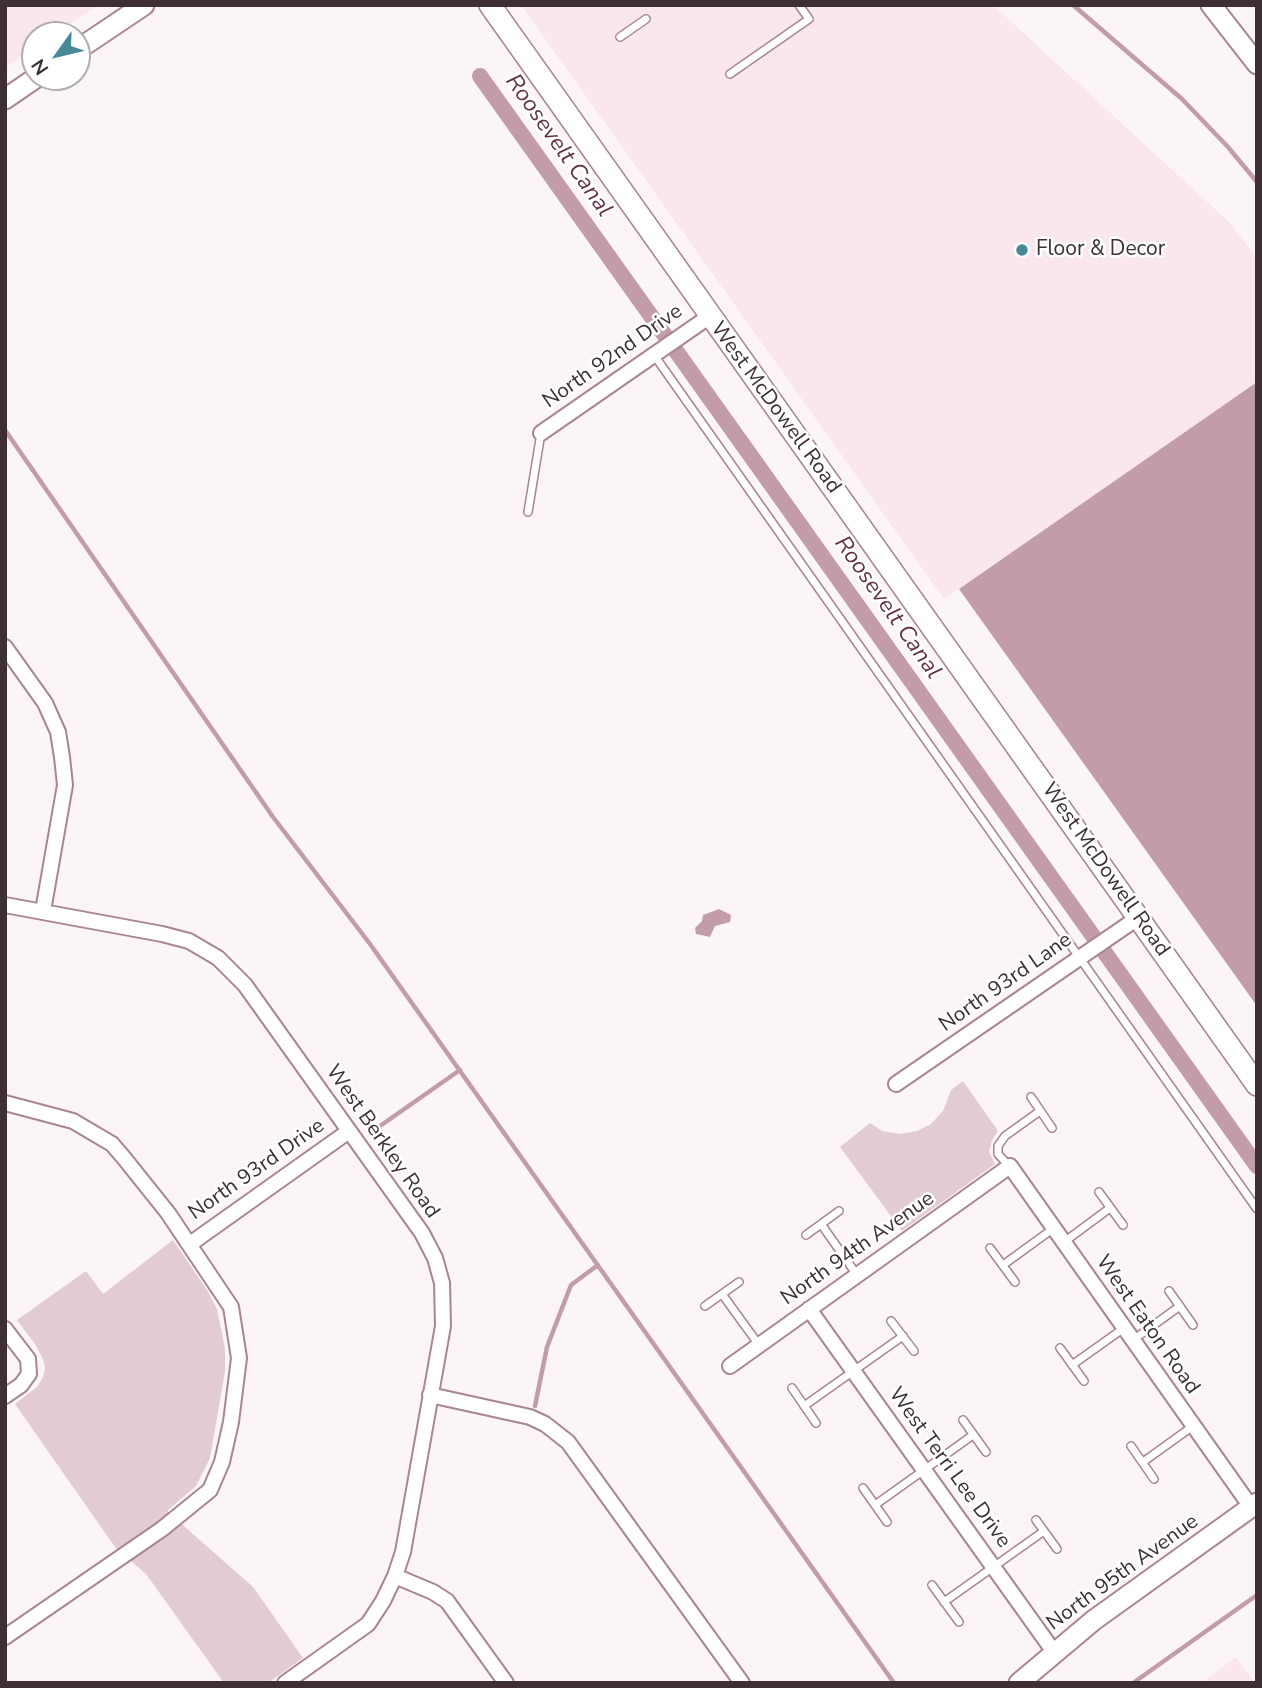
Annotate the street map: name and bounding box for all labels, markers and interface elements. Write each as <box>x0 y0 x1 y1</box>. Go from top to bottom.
north arrow <box>21 21 91 91</box>
text: N <box>25 53 55 80</box>
water label: Roosevelt Canal <box>499 69 617 223</box>
place label: Floor & Decor <box>1036 237 1165 263</box>
marker: Floor & Decor <box>1014 242 1030 258</box>
street label: North 92nd Drive <box>538 299 688 415</box>
street label: West McDowell Road <box>704 317 846 499</box>
water label: Roosevelt Canal <box>828 531 946 685</box>
street label: West McDowell Road <box>1036 778 1174 962</box>
street label: North 93rd Lane <box>935 928 1077 1038</box>
street label: West Berkley Road <box>320 1060 444 1224</box>
street label: North 93rd Drive <box>184 1114 330 1226</box>
street label: North 94th Avenue <box>777 1187 939 1311</box>
street label: West Eaton Road <box>1090 1251 1204 1399</box>
street label: West Terri Lee Drive <box>882 1383 1016 1553</box>
street label: North 95th Avenue <box>1042 1510 1204 1636</box>

